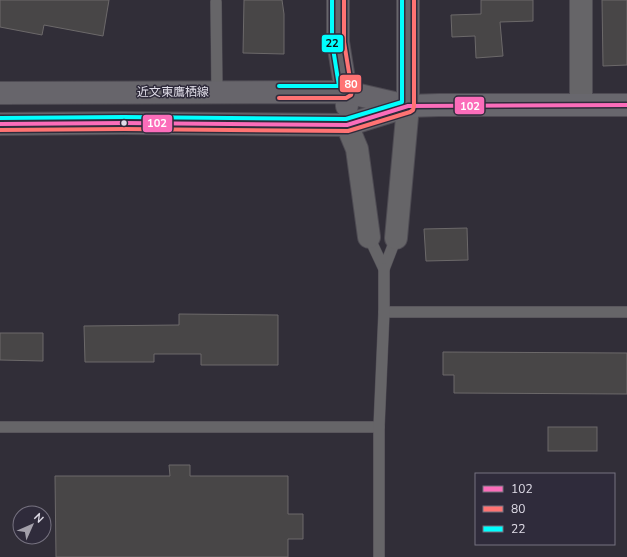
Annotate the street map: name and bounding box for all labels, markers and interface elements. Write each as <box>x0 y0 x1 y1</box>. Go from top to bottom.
line badge: 22 <box>321 34 344 53</box>
text: 22 <box>325 36 339 51</box>
line badge: 80 <box>339 74 362 93</box>
text: 80 <box>344 77 358 92</box>
street label: 近文東鷹栖線 <box>137 84 209 100</box>
line badge: 102 <box>454 96 485 115</box>
text: 102 <box>460 99 480 114</box>
line badge: 102 <box>142 114 173 133</box>
text: 102 <box>147 116 167 131</box>
unlabelled marker <box>119 118 129 128</box>
legend <box>475 473 615 545</box>
text: 102 <box>511 481 533 497</box>
text: 80 <box>511 501 525 517</box>
north arrow <box>12 505 52 545</box>
text: N <box>31 510 47 526</box>
text: 22 <box>511 521 525 537</box>

